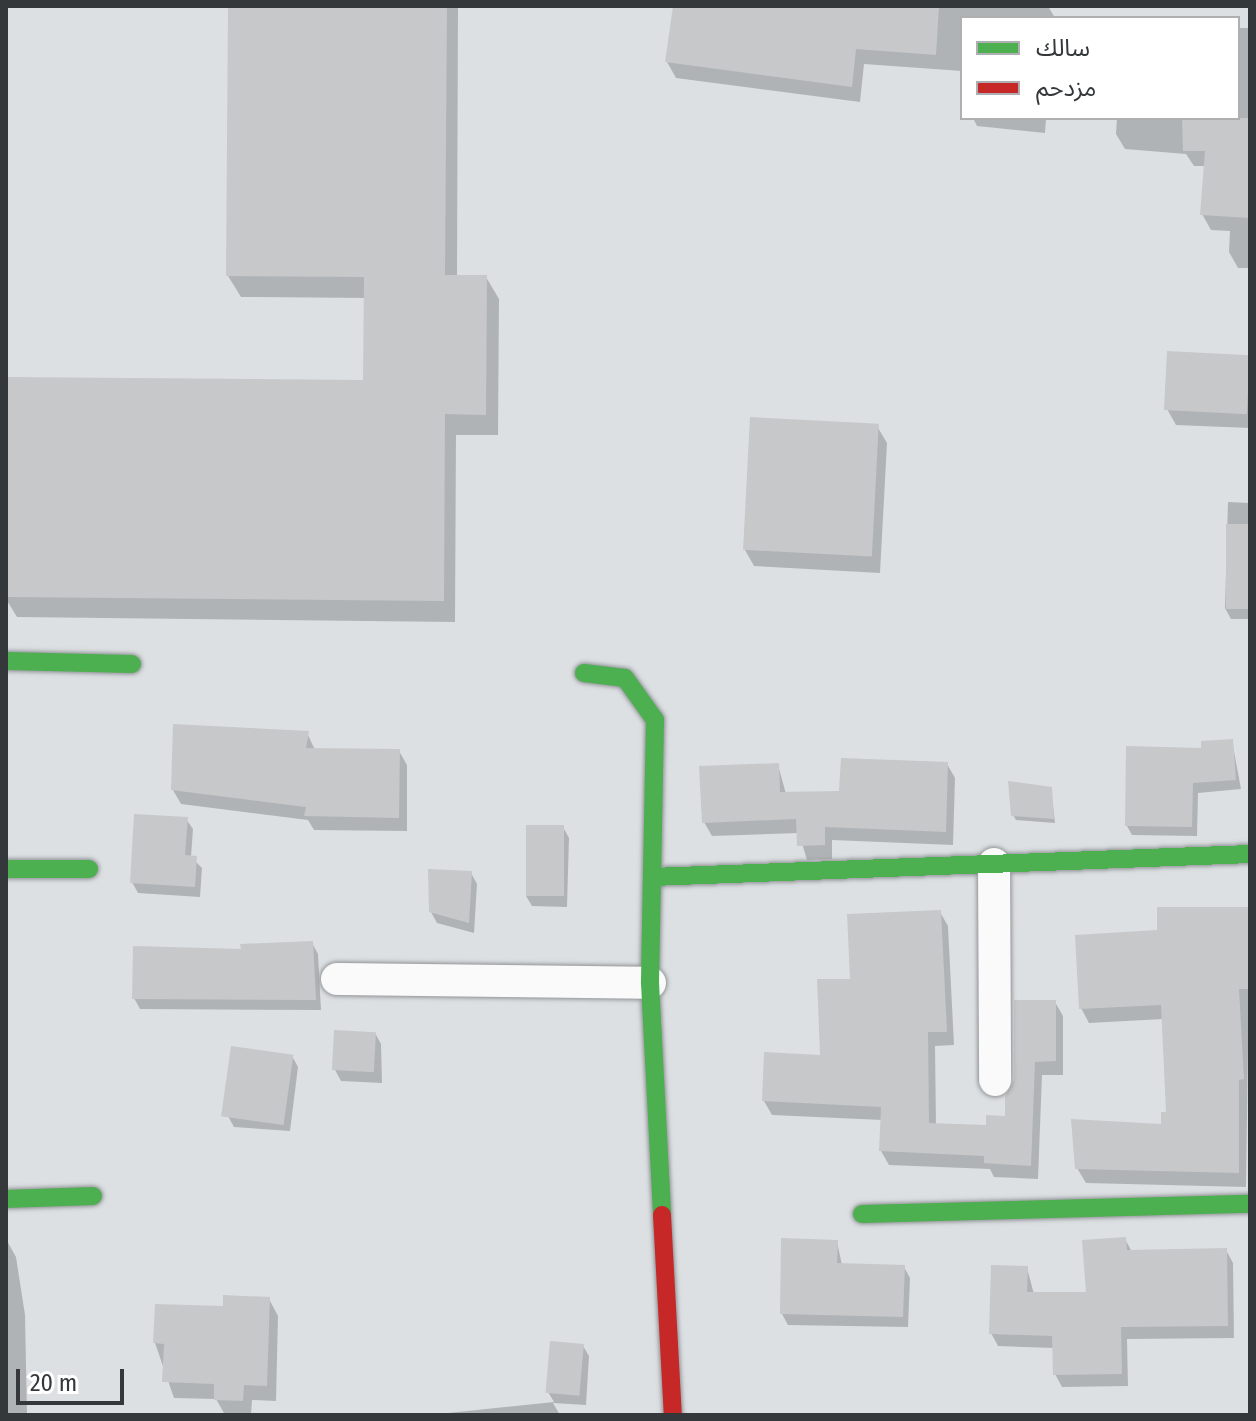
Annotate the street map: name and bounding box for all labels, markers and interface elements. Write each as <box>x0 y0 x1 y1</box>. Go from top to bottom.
legend <box>960 16 1240 120</box>
text: سالك <box>1036 34 1090 62</box>
text: مزدحم <box>1036 74 1096 102</box>
scale bar <box>20 1353 128 1403</box>
text: 20 m <box>30 1369 77 1397</box>

